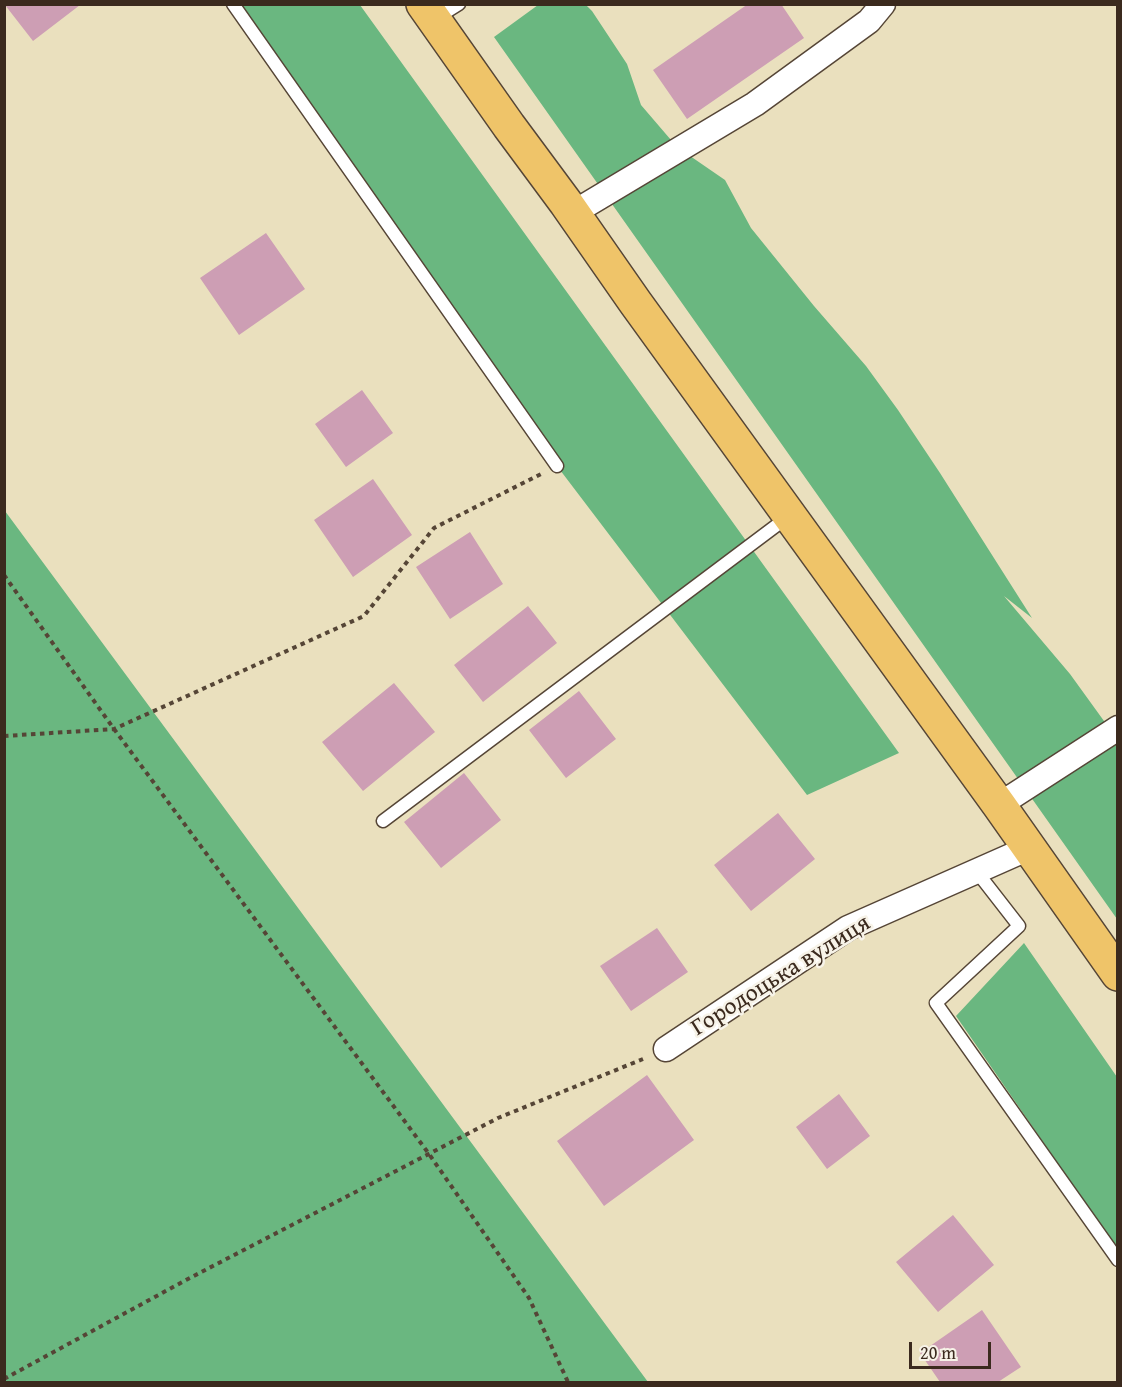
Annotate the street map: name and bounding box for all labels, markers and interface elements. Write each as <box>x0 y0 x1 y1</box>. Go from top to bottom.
street label: Городоцька вулиця <box>686 909 876 1043</box>
scale bar <box>912 1330 994 1368</box>
text: 20 m <box>920 1339 956 1366</box>

